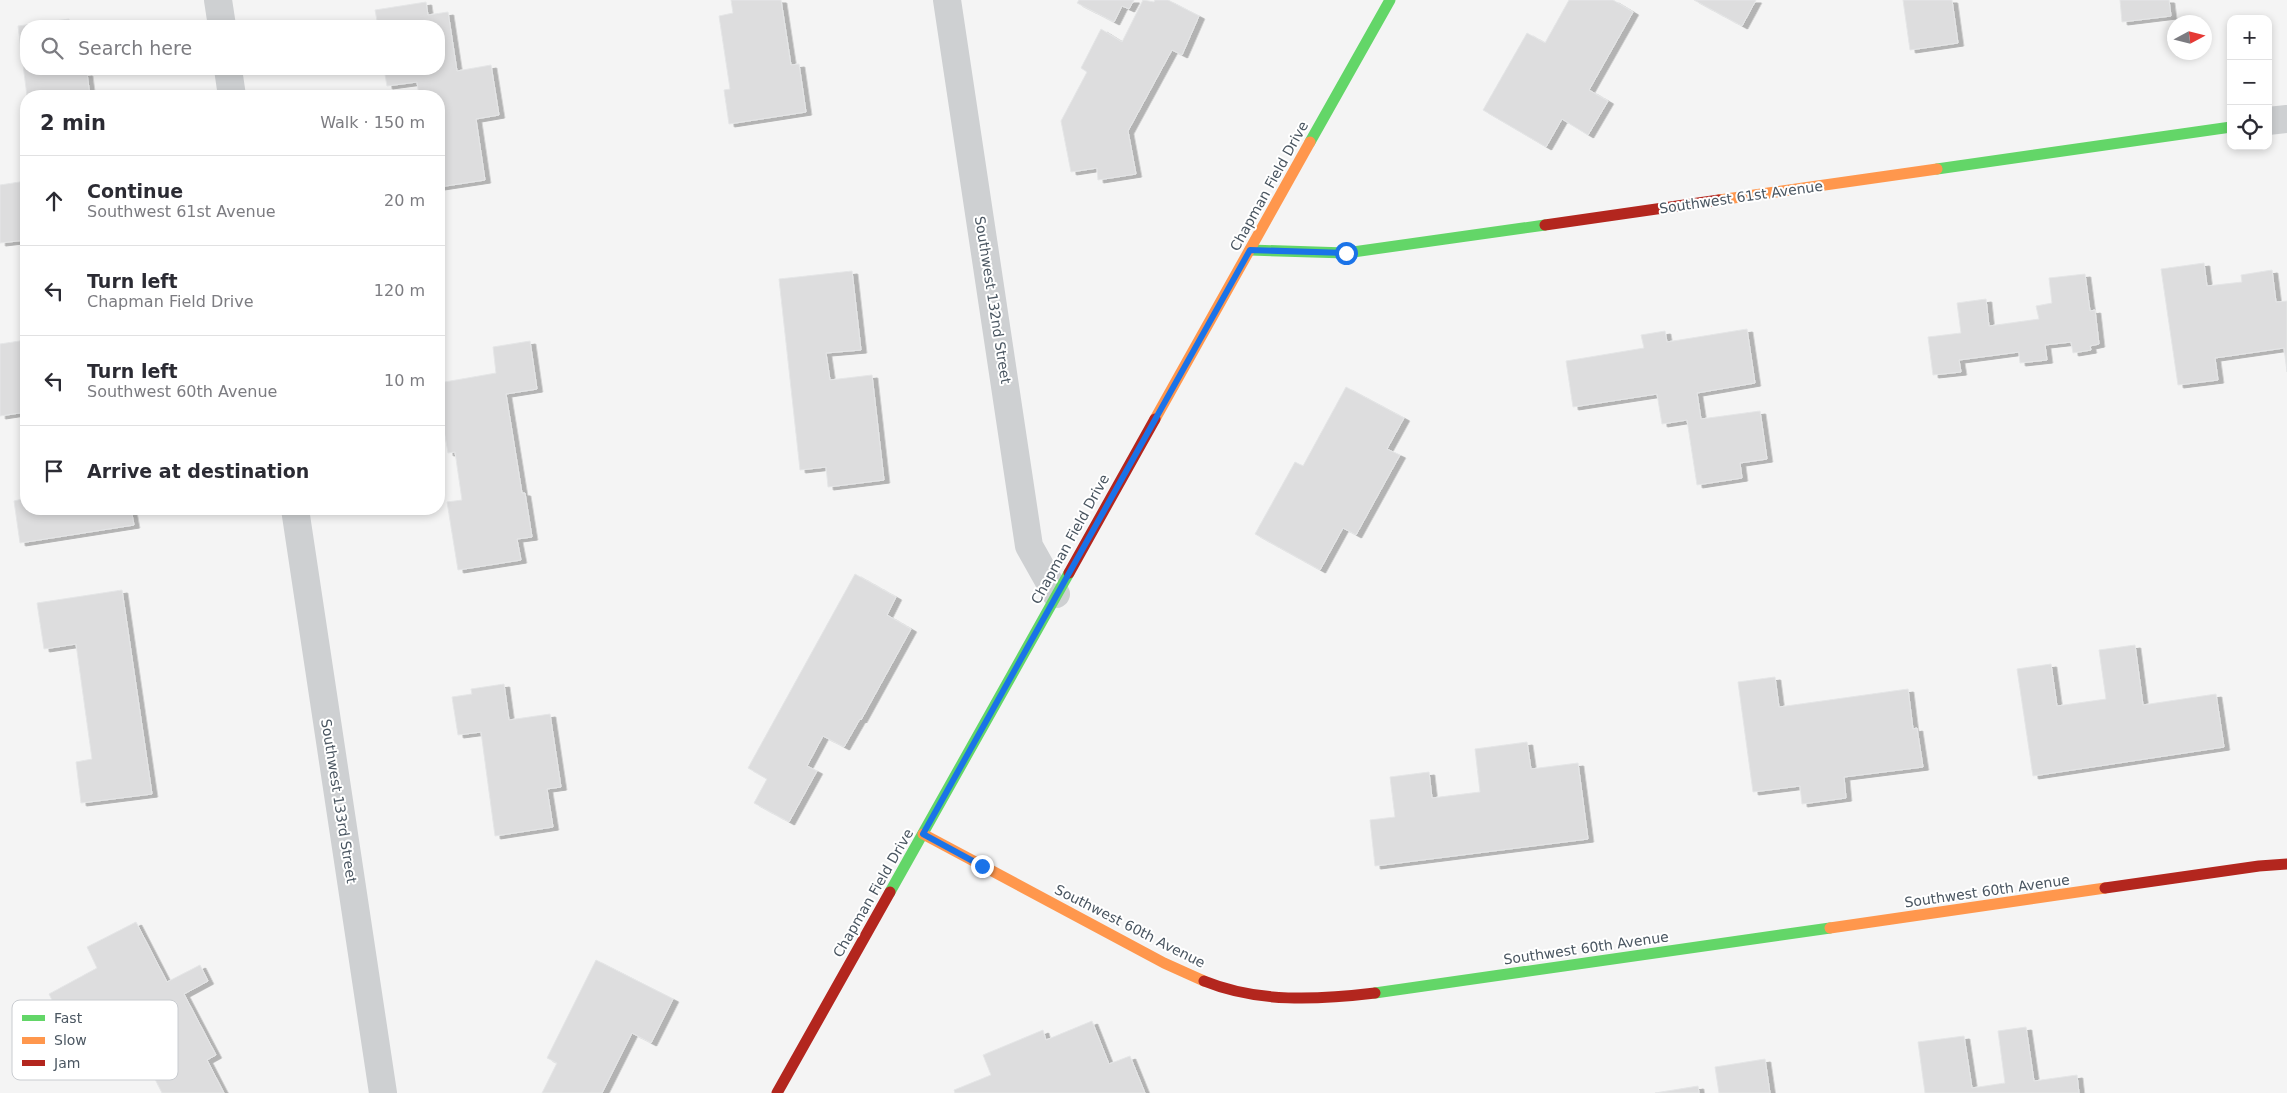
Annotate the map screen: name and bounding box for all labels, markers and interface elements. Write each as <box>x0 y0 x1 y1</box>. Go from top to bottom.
north arrow <box>2167 15 2212 60</box>
map controls <box>2227 15 2272 150</box>
button: + <box>2227 15 2272 60</box>
search box <box>20 20 445 75</box>
icon: search <box>38 34 66 62</box>
text: Search here <box>78 37 192 59</box>
button: − <box>2227 60 2272 105</box>
button: locate <box>2227 105 2272 150</box>
text: 2 min <box>40 111 106 135</box>
text: Walk · 150 m <box>320 113 425 132</box>
street label: Chapman Field Drive <box>1227 118 1311 254</box>
street label: Southwest 61st Avenue <box>1658 178 1824 216</box>
text: Continue <box>87 180 183 202</box>
icon: ahead <box>40 187 68 215</box>
text: 20 m <box>384 191 425 210</box>
text: Southwest 61st Avenue <box>87 202 276 221</box>
street label: Southwest 132nd Street <box>972 215 1014 385</box>
route start <box>1335 242 1358 265</box>
text: Turn left <box>87 270 178 292</box>
icon: left <box>40 277 68 305</box>
text: 120 m <box>374 281 425 300</box>
text: Chapman Field Drive <box>87 292 254 311</box>
text: Turn left <box>87 360 178 382</box>
icon: left <box>40 367 68 395</box>
text: 10 m <box>384 371 425 390</box>
text: Southwest 60th Avenue <box>87 382 277 401</box>
icon: arrive <box>40 457 68 485</box>
text: Arrive at destination <box>87 460 309 482</box>
street label: Chapman Field Drive <box>1028 471 1112 607</box>
street label: Southwest 133rd Street <box>318 718 360 885</box>
street label: Chapman Field Drive <box>830 826 916 960</box>
route end <box>971 855 994 878</box>
street label: Southwest 60th Avenue <box>1903 871 2071 911</box>
street label: Southwest 60th Avenue <box>1052 881 1208 971</box>
street label: Southwest 60th Avenue <box>1502 928 1670 968</box>
legend <box>12 1000 178 1080</box>
text: Fast <box>54 1010 83 1026</box>
text: Slow <box>54 1032 87 1048</box>
text: Jam <box>53 1055 80 1071</box>

